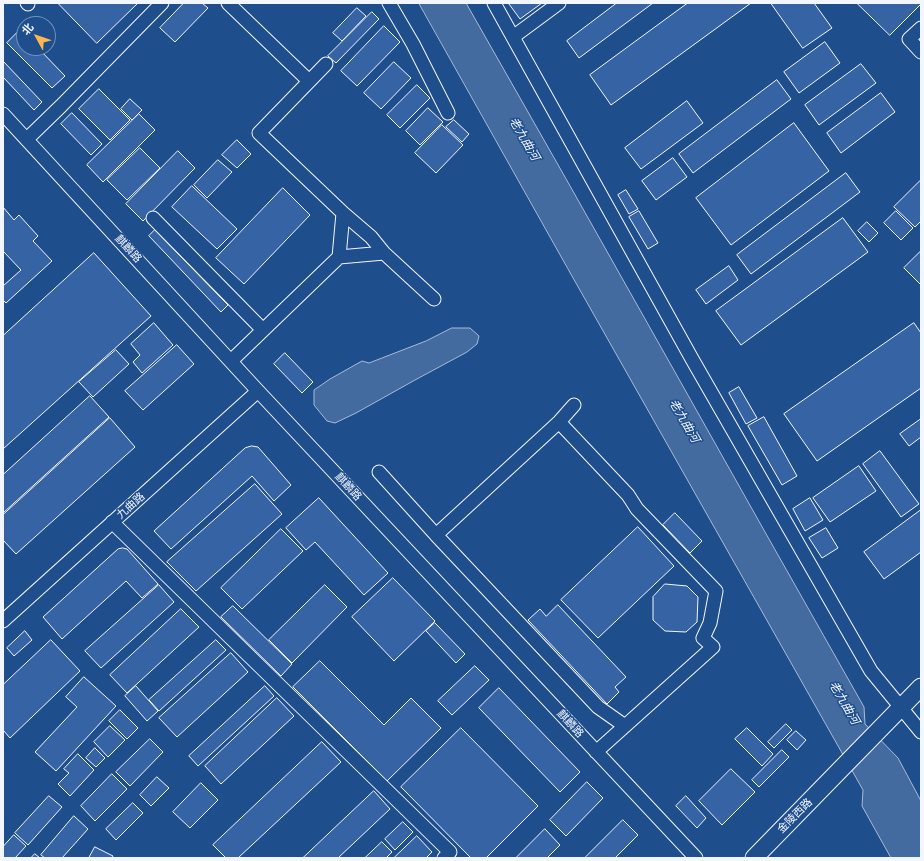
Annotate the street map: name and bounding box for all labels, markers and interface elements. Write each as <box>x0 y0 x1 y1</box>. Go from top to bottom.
north arrow <box>16 16 56 56</box>
text: 北 <box>18 20 36 38</box>
water label: 老九曲河 <box>506 115 542 163</box>
street label: 麒麟路 <box>112 232 144 266</box>
water label: 老九曲河 <box>666 397 702 445</box>
street label: 麒麟路 <box>332 470 364 504</box>
street label: 九曲路 <box>114 490 148 522</box>
water label: 老九曲河 <box>826 679 862 727</box>
street label: 麒麟路 <box>554 707 586 741</box>
street label: 金陵西路 <box>775 796 815 836</box>

